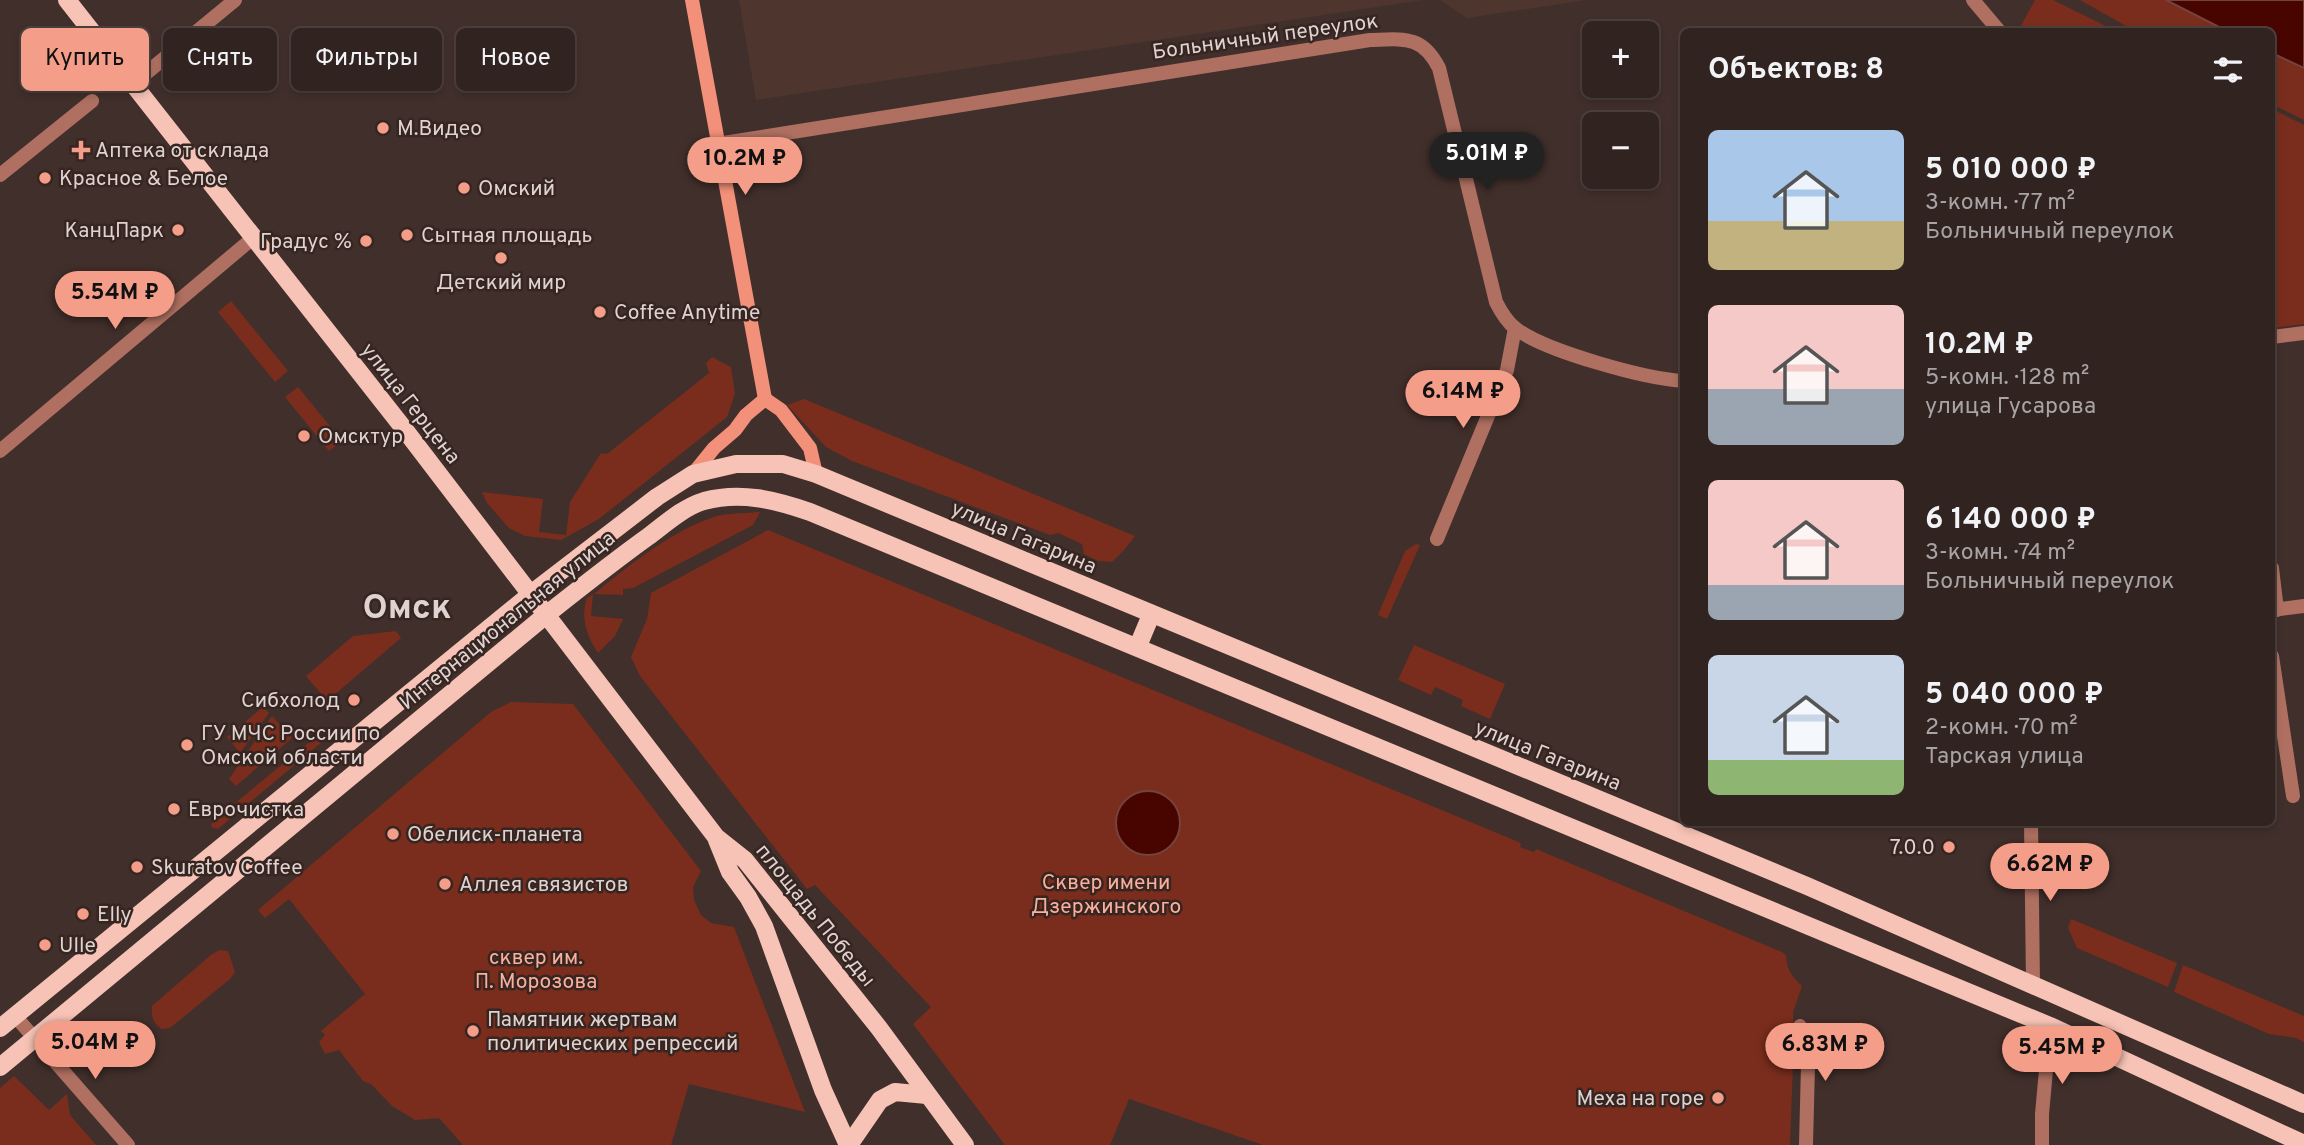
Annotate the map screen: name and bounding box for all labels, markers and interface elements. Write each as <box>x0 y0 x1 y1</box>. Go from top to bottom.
street label: Больничный переулок <box>1151 8 1380 67</box>
map controls <box>1582 21 1659 189</box>
button: + <box>1582 21 1659 98</box>
chip: Купить <box>21 28 149 91</box>
chip: Снять <box>163 28 277 91</box>
chip: Фильтры <box>291 28 442 91</box>
chip: Новое <box>456 28 575 91</box>
icon: filters <box>2209 51 2247 89</box>
text: Объектов: 8 <box>1708 52 1884 89</box>
button: − <box>1582 112 1659 189</box>
place label: М.Видео <box>397 116 482 143</box>
marker: М.Видео <box>375 120 391 136</box>
pin: 5.01M ₽ <box>1422 132 1552 192</box>
place label: Аптека от склада <box>95 138 269 165</box>
pin: 10.2M ₽ <box>680 138 810 197</box>
text: 5.01M ₽ <box>1445 140 1529 169</box>
marker: Аптека от склада <box>73 142 89 158</box>
text: 10.2M ₽ <box>703 145 787 174</box>
text: 5 010 000 ₽ <box>1925 152 2096 189</box>
icon: home <box>1764 158 1848 242</box>
place label: Красное & Белое <box>59 166 228 193</box>
marker: Красное & Белое <box>37 170 53 186</box>
place label: Омский <box>478 176 555 203</box>
marker: Омский <box>456 180 472 196</box>
text: 3-комн. · 77 m² <box>1925 189 2075 218</box>
place label: КанцПарк <box>64 218 164 245</box>
text: Больничный переулок <box>1925 218 2174 247</box>
marker: КанцПарк <box>170 222 186 238</box>
place label: Сытная площадь <box>421 223 592 250</box>
marker: Сытная площадь <box>399 227 415 243</box>
place label: Градус % <box>260 229 352 256</box>
marker: Градус % <box>358 233 374 249</box>
marker: Детский мир <box>493 250 509 266</box>
place label: Детский мир <box>436 270 566 297</box>
pin: 5.54M ₽ <box>50 272 180 331</box>
text: 5.54M ₽ <box>71 279 159 308</box>
place label: Coffee Anytime <box>614 300 760 327</box>
marker: Coffee Anytime <box>592 304 608 320</box>
text: 10.2M ₽ <box>1925 327 2034 364</box>
icon: home <box>1764 333 1848 417</box>
street label: улица Герцена <box>354 338 466 470</box>
text: 5-комн. · 128 m² <box>1925 364 2089 393</box>
pin: 6.14M ₽ <box>1398 370 1528 430</box>
text: 6.14M ₽ <box>1421 378 1505 407</box>
text: улица Гусарова <box>1925 393 2096 422</box>
place label: Омсктур <box>318 424 403 451</box>
marker: Омсктур <box>296 428 312 444</box>
street label: улица Гагарина <box>947 496 1100 581</box>
text: 6 140 000 ₽ <box>1925 502 2096 539</box>
icon: home <box>1764 508 1848 592</box>
street label: Интернациональная улица <box>395 526 621 717</box>
text: 3-комн. · 74 m² <box>1925 539 2075 568</box>
text: Больничный переулок <box>1925 568 2174 597</box>
district label: Омск <box>362 587 452 631</box>
text: 5 040 000 ₽ <box>1925 677 2104 714</box>
icon: home <box>1764 683 1848 767</box>
place label: Сибхолод <box>241 688 340 715</box>
marker: Сибхолод <box>346 692 362 708</box>
text: 2-комн. · 70 m² <box>1925 714 2078 743</box>
street label: улица Гагарина <box>1470 715 1625 798</box>
place label: ГУ МЧС России по Омской области <box>201 721 380 772</box>
marker: ГУ МЧС России по Омской области <box>179 737 195 753</box>
text: Тарская улица <box>1925 743 2084 772</box>
place label: Еврочистка <box>188 797 304 824</box>
marker: Еврочистка <box>166 801 182 817</box>
place label: Обелиск-планета <box>407 822 583 849</box>
marker: Обелиск-планета <box>385 826 401 842</box>
place label: 7.0.0 <box>1890 835 1935 862</box>
street label: площадь Победы <box>749 839 881 993</box>
marker: 7.0.0 <box>1941 839 1957 855</box>
pin: 6.62M ₽ <box>1985 844 2115 903</box>
text: 6.62M ₽ <box>2006 851 2094 880</box>
place label: Skuratov Coffee <box>151 855 302 882</box>
marker: Skuratov Coffee <box>129 859 145 875</box>
park label: Сквер имени Дзержинского <box>1031 870 1181 921</box>
place label: Аллея связистов <box>459 872 628 899</box>
marker: Аллея связистов <box>437 876 453 892</box>
place label: Elly <box>97 902 132 929</box>
marker: Elly <box>75 906 91 922</box>
place label: Ulle <box>59 933 96 960</box>
marker: Ulle <box>37 937 53 953</box>
park label: сквер им. П. Морозова <box>475 945 597 996</box>
place label: Памятник жертвам политических репрессий <box>487 1007 738 1058</box>
pin: 5.04M ₽ <box>30 1021 160 1081</box>
marker: Памятник жертвам политических репрессий <box>465 1023 481 1039</box>
pin: 6.83M ₽ <box>1760 1024 1890 1083</box>
pin: 5.45M ₽ <box>1997 1026 2127 1086</box>
text: 5.04M ₽ <box>50 1029 140 1058</box>
text: 6.83M ₽ <box>1781 1031 1869 1060</box>
text: 5.45M ₽ <box>2018 1034 2106 1063</box>
place label: Меха на горе <box>1576 1086 1704 1113</box>
marker: Меха на горе <box>1710 1090 1726 1106</box>

